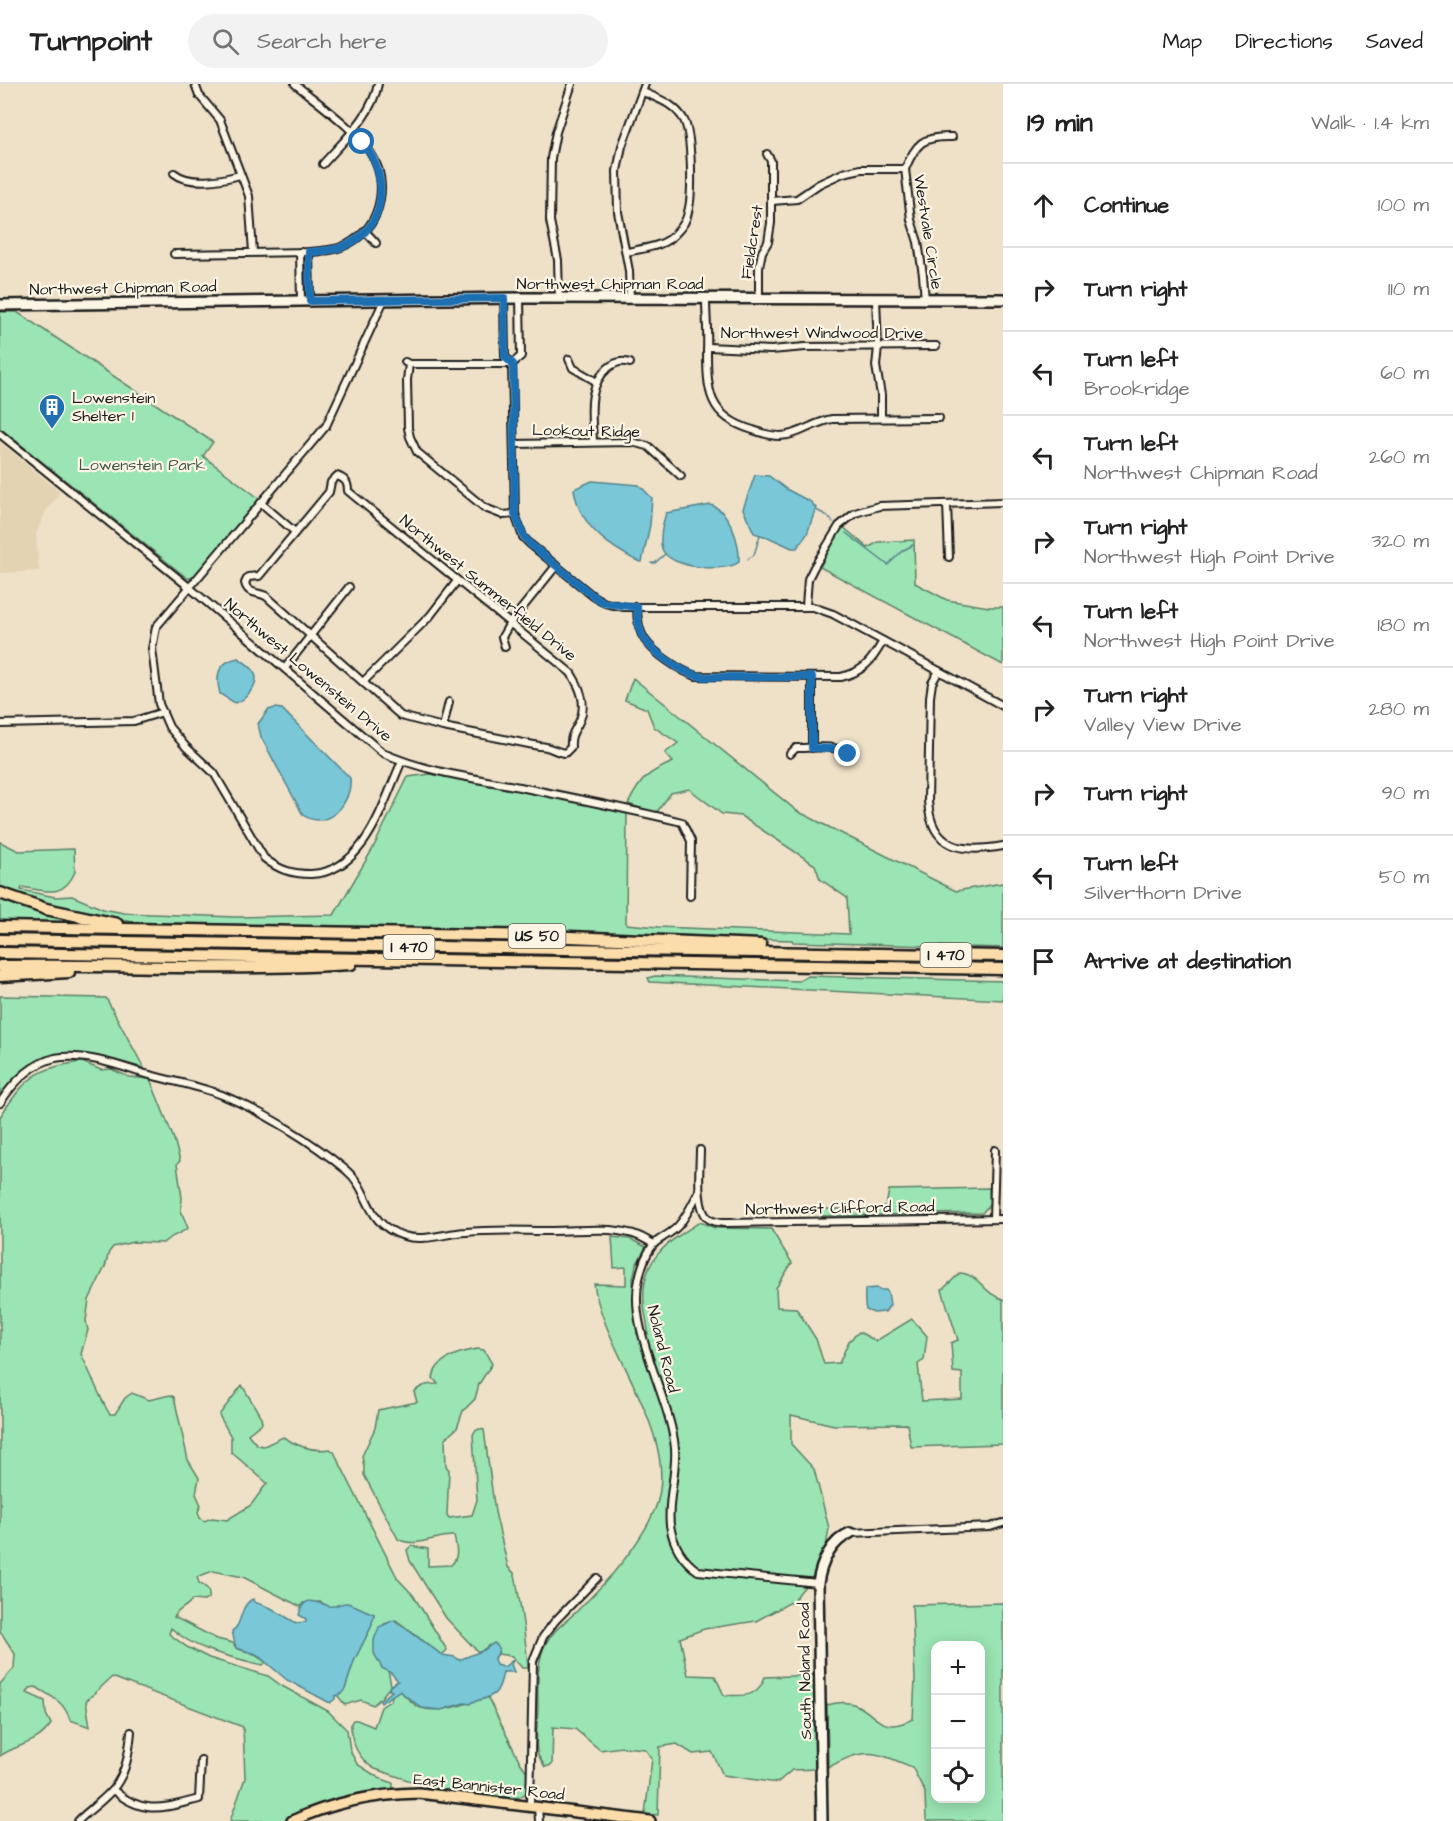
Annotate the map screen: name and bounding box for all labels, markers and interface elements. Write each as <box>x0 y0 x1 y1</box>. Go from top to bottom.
search box <box>188 14 608 68</box>
text: Turnpoint <box>30 22 152 61</box>
icon: search <box>209 25 242 58</box>
text: Search here <box>257 26 387 57</box>
text: Map <box>1162 27 1202 56</box>
text: Directions <box>1235 27 1333 56</box>
text: Saved <box>1366 27 1423 56</box>
text: 19 min <box>1027 105 1093 141</box>
text: Walk · 1.4 km <box>1311 109 1429 137</box>
route start <box>348 128 374 154</box>
street label: Westvale Circle <box>908 173 948 291</box>
icon: ahead <box>1027 189 1060 222</box>
text: Continue <box>1084 190 1169 221</box>
text: 100 m <box>1378 191 1429 219</box>
street label: Fieldcrest <box>735 203 769 281</box>
street label: Northwest Chipman Road <box>516 273 704 295</box>
icon: right <box>1027 273 1060 306</box>
text: Turn right <box>1084 274 1187 305</box>
street label: Northwest Chipman Road <box>29 275 217 301</box>
text: 110 m <box>1388 275 1429 303</box>
street label: Northwest Windwood Drive <box>721 322 924 344</box>
text: Turn left <box>1084 344 1178 375</box>
icon: left <box>1027 357 1060 390</box>
text: 60 m <box>1380 359 1429 387</box>
text: Brookridge <box>1084 375 1190 403</box>
place label: Lowenstein Shelter 1 <box>72 387 155 427</box>
building icon: Lowenstein Shelter 1 <box>37 392 67 430</box>
street label: Lookout Ridge <box>532 419 640 444</box>
text: Turn left <box>1084 428 1178 459</box>
icon: left <box>1027 441 1060 474</box>
text: 260 m <box>1369 443 1429 471</box>
park label: Lowenstein Park <box>79 454 206 476</box>
text: Northwest Chipman Road <box>1084 459 1318 487</box>
street label: Northwest Summerfield Drive <box>395 510 581 667</box>
text: Turn right <box>1084 512 1187 543</box>
icon: right <box>1027 525 1060 558</box>
text: 320 m <box>1371 527 1429 555</box>
text: Northwest High Point Drive <box>1084 543 1335 571</box>
street label: Northwest Lowenstein Drive <box>219 593 397 747</box>
text: Turn left <box>1084 596 1178 627</box>
icon: left <box>1027 609 1060 642</box>
text: 180 m <box>1377 611 1429 639</box>
text: Northwest High Point Drive <box>1084 627 1335 655</box>
text: Turn right <box>1084 680 1187 711</box>
icon: right <box>1027 693 1060 726</box>
text: 280 m <box>1368 695 1429 723</box>
text: Valley View Drive <box>1084 711 1242 739</box>
route end <box>834 740 860 766</box>
icon: right <box>1027 777 1060 810</box>
text: Turn right <box>1084 778 1187 809</box>
text: 90 m <box>1381 779 1429 807</box>
text: Turn left <box>1084 848 1178 879</box>
icon: left <box>1027 861 1060 894</box>
text: 50 m <box>1379 863 1429 891</box>
text: Silverthorn Drive <box>1084 879 1242 907</box>
road number: US 50 <box>508 924 566 948</box>
road number: I 470 <box>384 935 434 959</box>
road number: I 470 <box>920 943 972 967</box>
icon: arrive <box>1027 945 1060 978</box>
text: Arrive at destination <box>1084 946 1291 977</box>
street label: Northwest Clifford Road <box>745 1195 935 1221</box>
street label: Noland Road <box>642 1303 684 1395</box>
street label: South Noland Road <box>793 1602 817 1740</box>
map controls <box>931 1641 985 1803</box>
button: + <box>931 1641 985 1695</box>
button: − <box>931 1695 985 1749</box>
button: locate <box>931 1749 985 1803</box>
street label: East Bannister Road <box>412 1768 566 1806</box>

